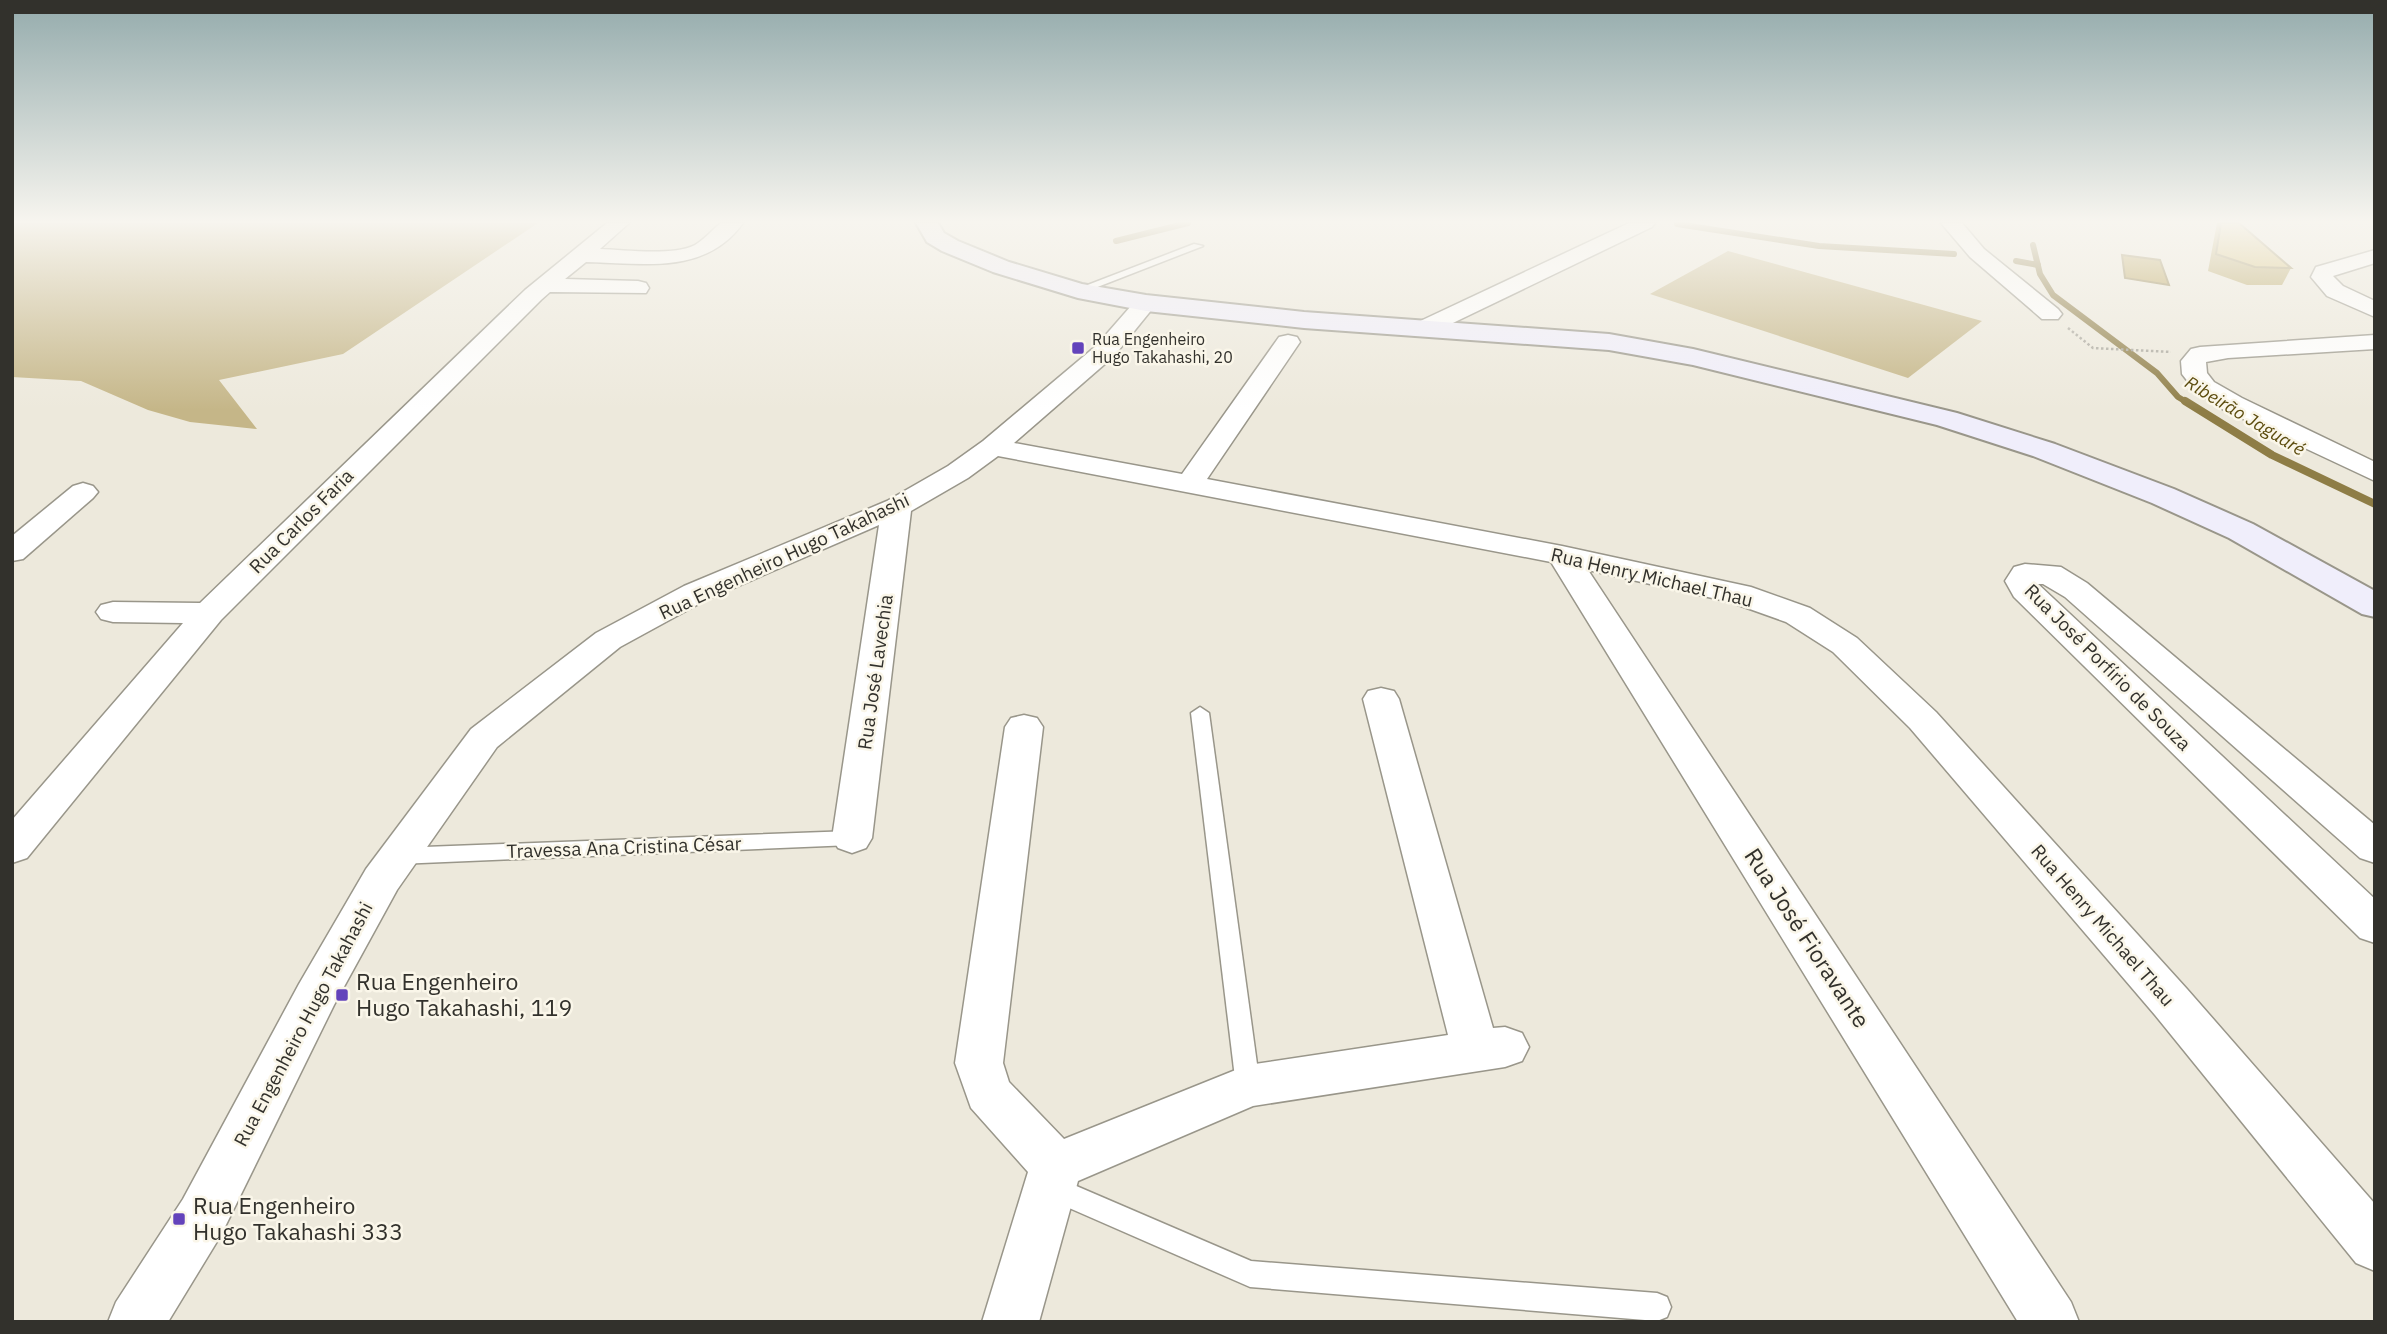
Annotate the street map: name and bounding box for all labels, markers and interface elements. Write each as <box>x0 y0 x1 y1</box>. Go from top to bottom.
place label: Rua Engenheiro Hugo Takahashi, 20 <box>1092 329 1233 367</box>
marker: Rua Engenheiro Hugo Takahashi, 20 <box>1070 340 1086 356</box>
water label: Ribeirão Jaguaré <box>2181 371 2309 460</box>
street label: Rua Carlos Faria <box>244 464 358 578</box>
street label: Rua Engenheiro Hugo Takahashi <box>655 487 913 625</box>
street label: Rua Henry Michael Thau <box>1549 542 1755 612</box>
street label: Rua José Porfírio de Souza <box>2020 579 2196 755</box>
street label: Rua José Lavechia <box>852 593 898 751</box>
street label: Travessa Ana Cristina César <box>506 831 742 863</box>
street label: Rua Henry Michael Thau <box>2026 839 2180 1011</box>
street label: Rua José Fioravante <box>1739 842 1877 1033</box>
street label: Rua Engenheiro Hugo Takahashi <box>228 898 378 1150</box>
place label: Rua Engenheiro Hugo Takahashi, 119 <box>356 966 572 1022</box>
marker: Rua Engenheiro Hugo Takahashi, 119 <box>334 987 350 1003</box>
place label: Rua Engenheiro Hugo Takahashi 333 <box>193 1190 403 1246</box>
marker: Rua Engenheiro Hugo Takahashi 333 <box>171 1211 187 1227</box>

